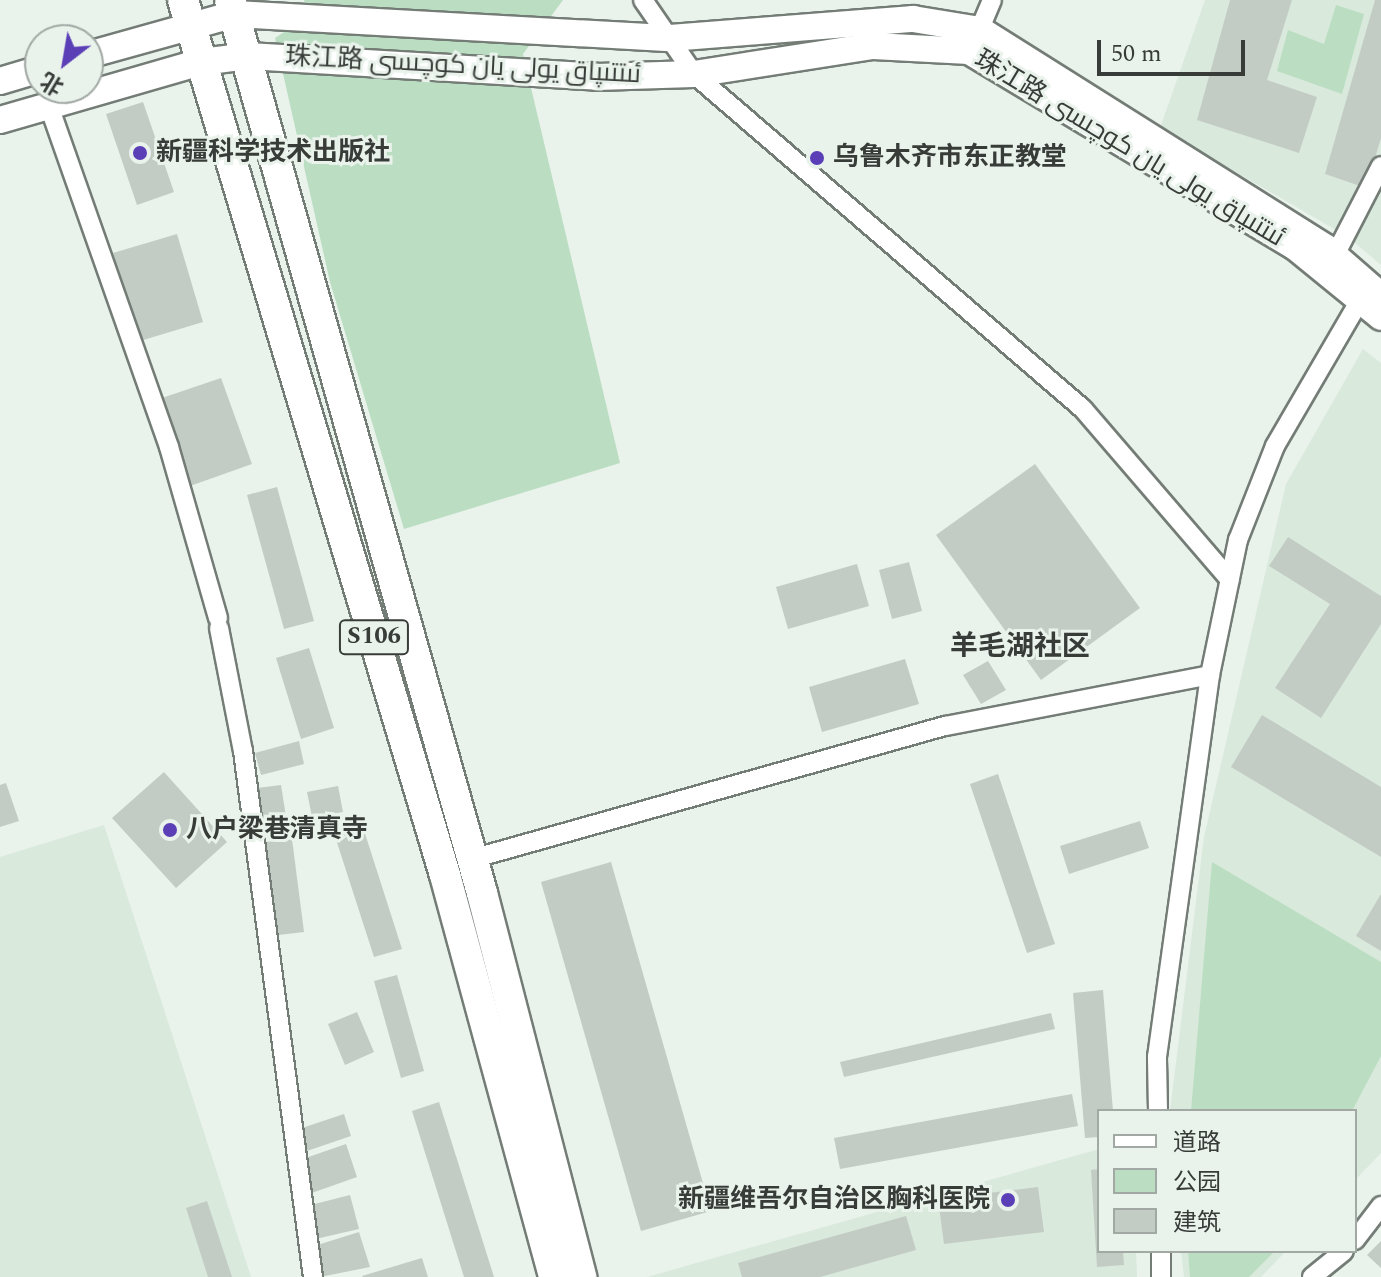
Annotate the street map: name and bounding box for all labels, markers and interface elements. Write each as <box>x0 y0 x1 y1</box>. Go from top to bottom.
north arrow <box>24 24 104 104</box>
scale bar <box>1101 24 1249 74</box>
text: 50 m <box>1111 36 1162 72</box>
street label: 珠江路 ئىتتىپاق يولى يان كوچىسى <box>284 41 642 91</box>
street label: 珠江路 ئىتتىپاق يولى يان كوچىسى <box>968 44 1290 254</box>
text: 北 <box>34 63 70 103</box>
place label: 新疆科学技术出版社 <box>156 137 390 169</box>
place label: 乌鲁木齐市东正教堂 <box>833 142 1067 174</box>
marker: 新疆科学技术出版社 <box>131 144 149 162</box>
marker: 乌鲁木齐市东正教堂 <box>808 149 826 167</box>
road number: S106 <box>338 617 410 657</box>
district label: 羊毛湖社区 <box>950 630 1090 664</box>
place label: 八户梁巷清真寺 <box>186 814 368 846</box>
marker: 八户梁巷清真寺 <box>161 821 179 839</box>
legend <box>1097 1109 1357 1253</box>
text: 道路 <box>1173 1125 1221 1161</box>
text: 公园 <box>1173 1165 1221 1201</box>
place label: 新疆维吾尔自治区胸科医院 <box>678 1184 990 1216</box>
marker: 新疆维吾尔自治区胸科医院 <box>997 1189 1019 1211</box>
text: 建筑 <box>1173 1205 1221 1241</box>

